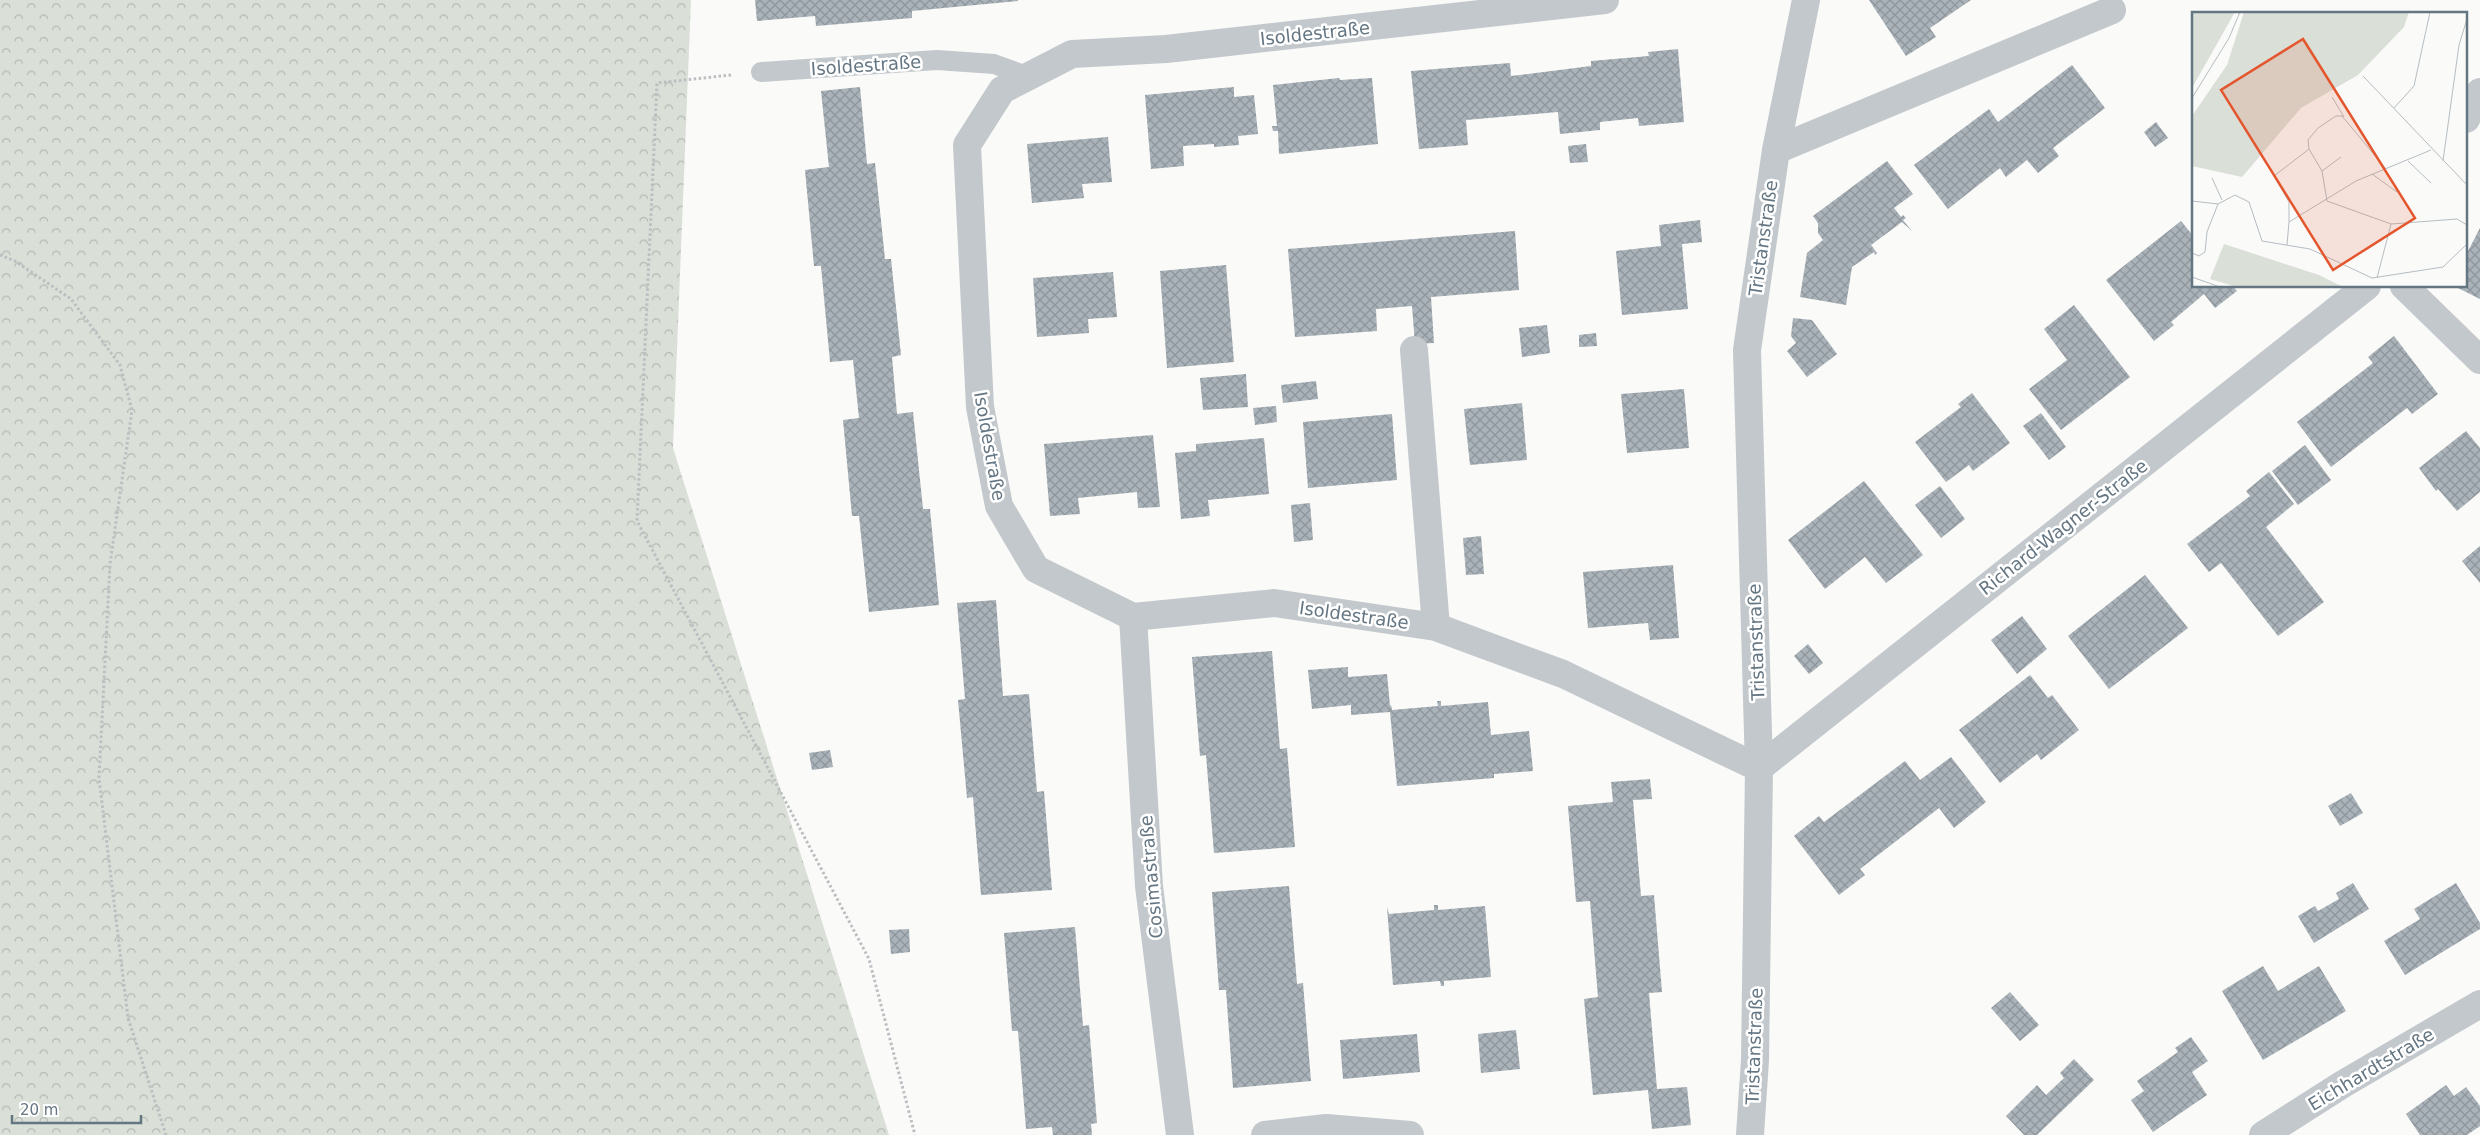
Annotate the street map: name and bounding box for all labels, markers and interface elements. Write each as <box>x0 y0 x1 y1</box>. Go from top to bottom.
inset map <box>2192 12 2468 288</box>
street label: Isoldestraße <box>1259 17 1371 49</box>
street label: Isoldestraße <box>810 51 922 79</box>
street label: Tristanstraße <box>1744 179 1782 298</box>
street label: Isoldestraße <box>970 390 1010 502</box>
street label: Richard-Wagner-Straße <box>1975 455 2151 599</box>
street label: Tristanstraße <box>1743 583 1769 702</box>
street label: Isoldestraße <box>1298 597 1410 633</box>
street label: Cosimastraße <box>1135 814 1167 940</box>
street label: Tristanstraße <box>1741 987 1767 1106</box>
street label: Eichhardtstraße <box>2304 1023 2438 1115</box>
scale bar <box>12 1092 141 1124</box>
text: 20 m <box>20 1101 58 1119</box>

